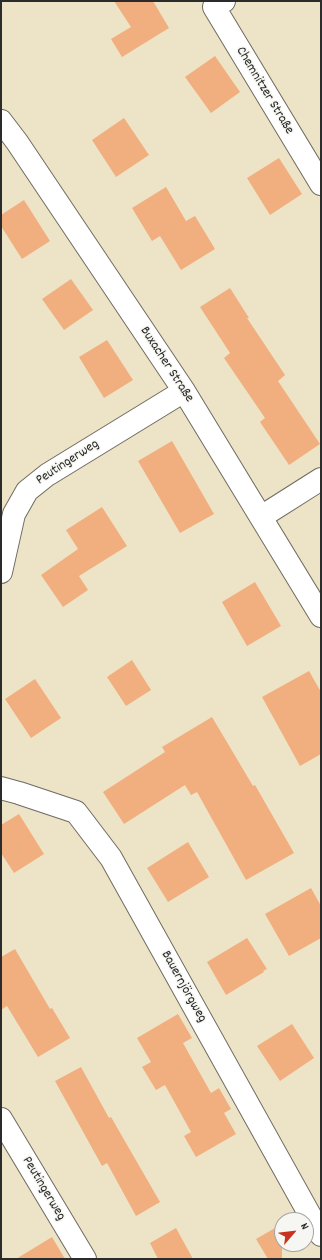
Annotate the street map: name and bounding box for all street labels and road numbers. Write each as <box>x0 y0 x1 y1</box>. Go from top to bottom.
street label: Chemnitzer Straße <box>231 44 297 138</box>
street label: Buxacher Straße <box>135 324 197 406</box>
street label: Peutingerweg <box>33 436 103 490</box>
street label: Bauernjörgweg <box>156 948 210 1026</box>
street label: Peutingerweg <box>17 1154 69 1224</box>

